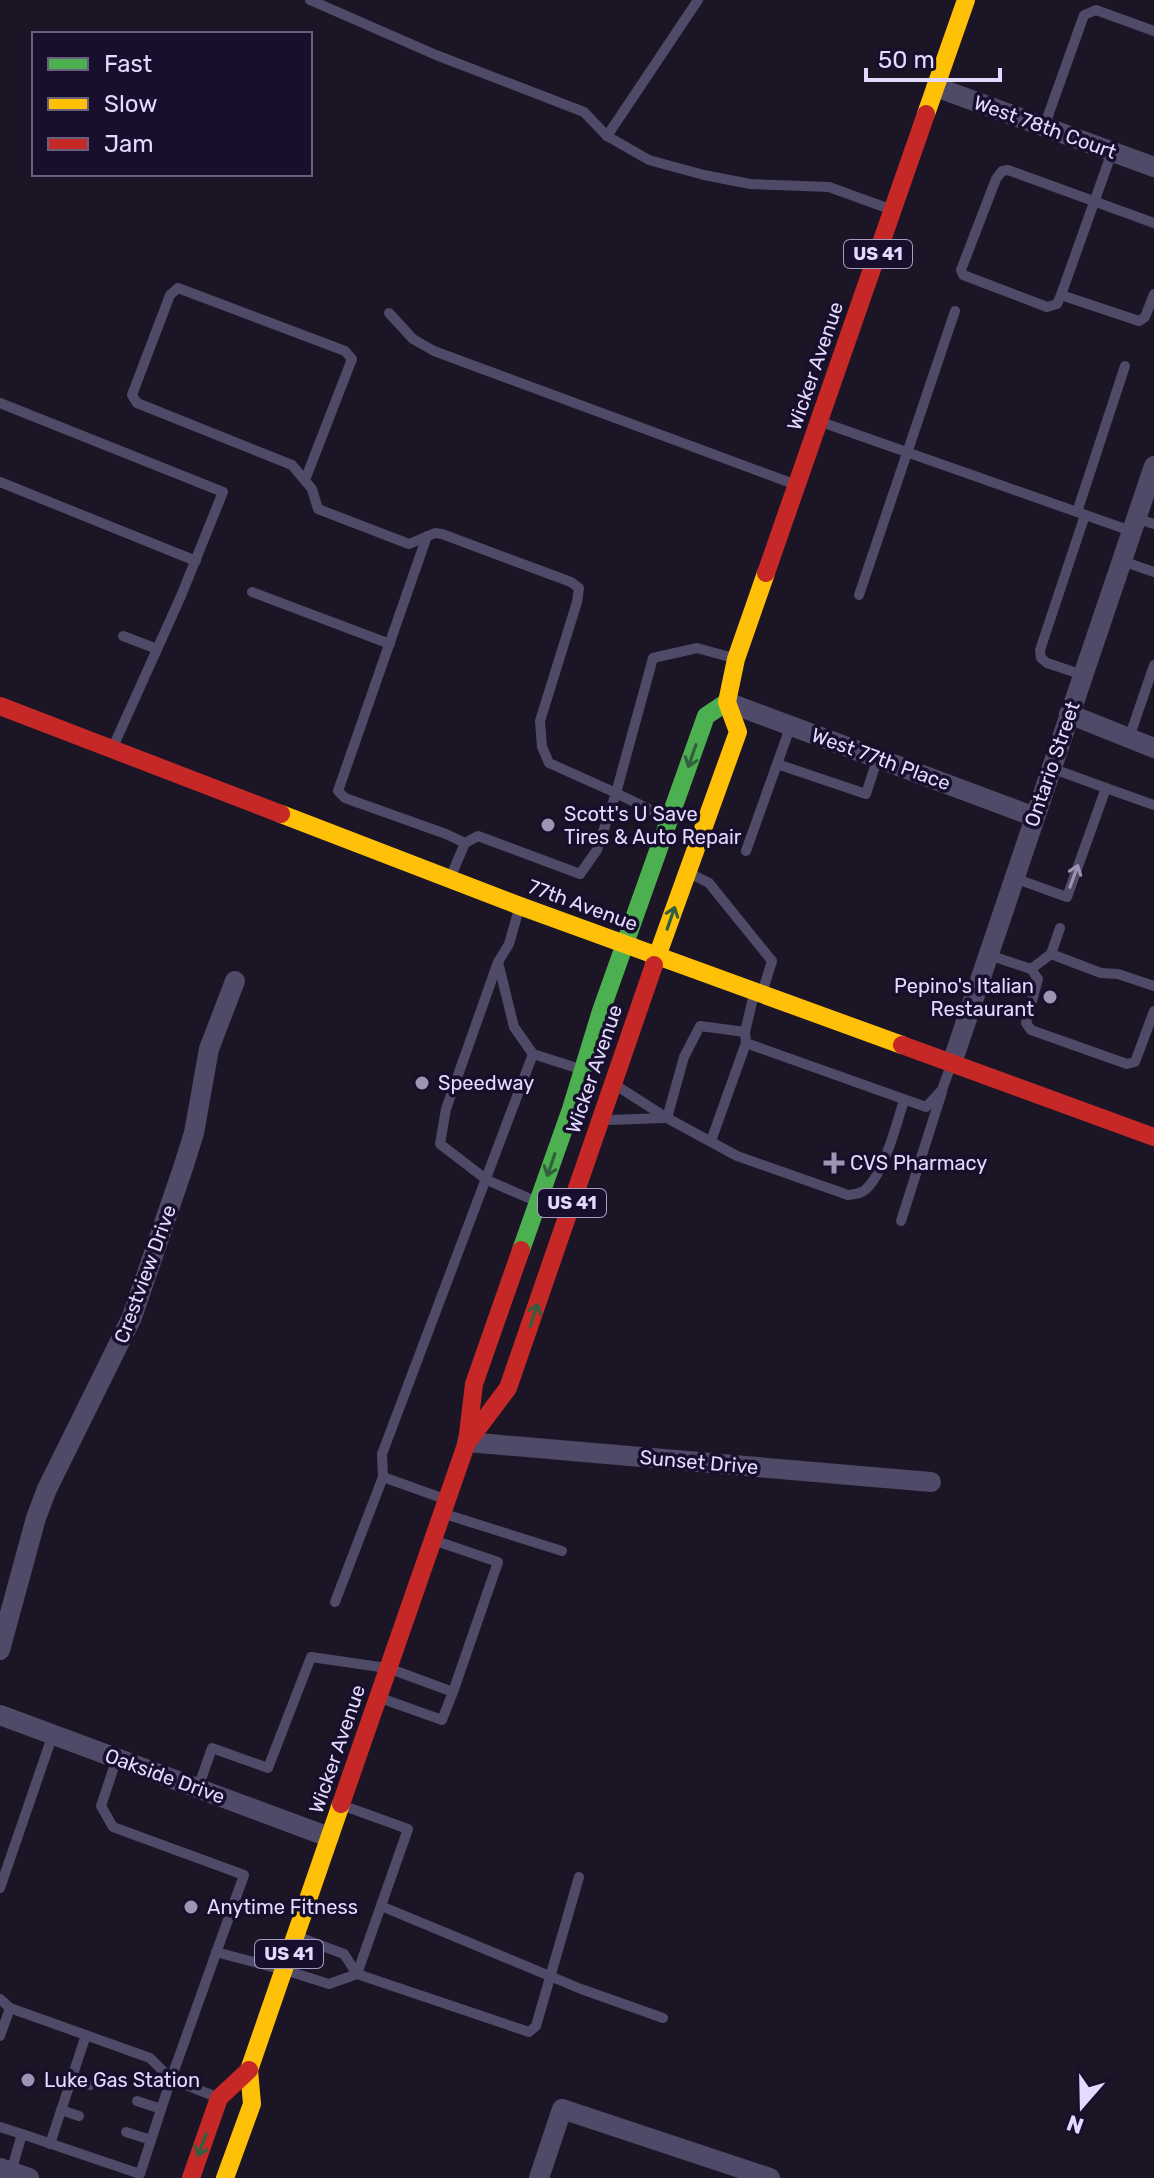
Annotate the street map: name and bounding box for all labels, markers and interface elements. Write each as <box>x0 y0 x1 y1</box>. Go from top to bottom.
legend <box>32 32 312 176</box>
scale bar <box>866 32 1000 82</box>
text: 50 m <box>878 46 935 74</box>
text: Fast <box>104 50 152 78</box>
text: Slow <box>104 90 157 118</box>
street label: West 78th Court <box>970 90 1120 164</box>
text: Jam <box>104 130 154 158</box>
road number: US 41 <box>844 240 912 268</box>
street label: Wicker Avenue <box>782 299 848 433</box>
street label: Ontario Street <box>1019 698 1085 830</box>
street label: West 77th Place <box>808 723 954 795</box>
one-way arrow <box>684 743 698 767</box>
place label: Scott's U Save Tires & Auto Repair <box>564 802 742 849</box>
marker: Scott's U Save Tires & Auto Repair <box>539 816 557 834</box>
one-way arrow <box>1068 864 1083 889</box>
street label: 77th Avenue <box>525 874 641 936</box>
one-way arrow <box>665 906 680 931</box>
place label: Pepino's Italian Restaurant <box>894 974 1034 1021</box>
marker: Pepino's Italian Restaurant <box>1041 988 1059 1006</box>
street label: Wicker Avenue <box>561 1002 627 1136</box>
place label: Speedway <box>438 1071 534 1095</box>
marker: Speedway <box>413 1074 431 1092</box>
place label: CVS Pharmacy <box>850 1151 987 1175</box>
one-way arrow <box>543 1152 558 1177</box>
marker: CVS Pharmacy <box>825 1154 843 1172</box>
road number: US 41 <box>538 1189 606 1217</box>
street label: Crestview Drive <box>109 1202 181 1346</box>
one-way arrow <box>527 1303 542 1328</box>
street label: Sunset Drive <box>639 1445 759 1479</box>
street label: Wicker Avenue <box>304 1682 370 1816</box>
street label: Oakside Drive <box>102 1743 228 1809</box>
place label: Anytime Fitness <box>207 1895 358 1919</box>
marker: Anytime Fitness <box>182 1898 200 1916</box>
road number: US 41 <box>255 1940 323 1968</box>
north arrow <box>1042 2066 1122 2146</box>
place label: Luke Gas Station <box>44 2068 200 2092</box>
marker: Luke Gas Station <box>19 2071 37 2089</box>
text: N <box>1063 2109 1087 2140</box>
one-way arrow <box>194 2132 209 2157</box>

